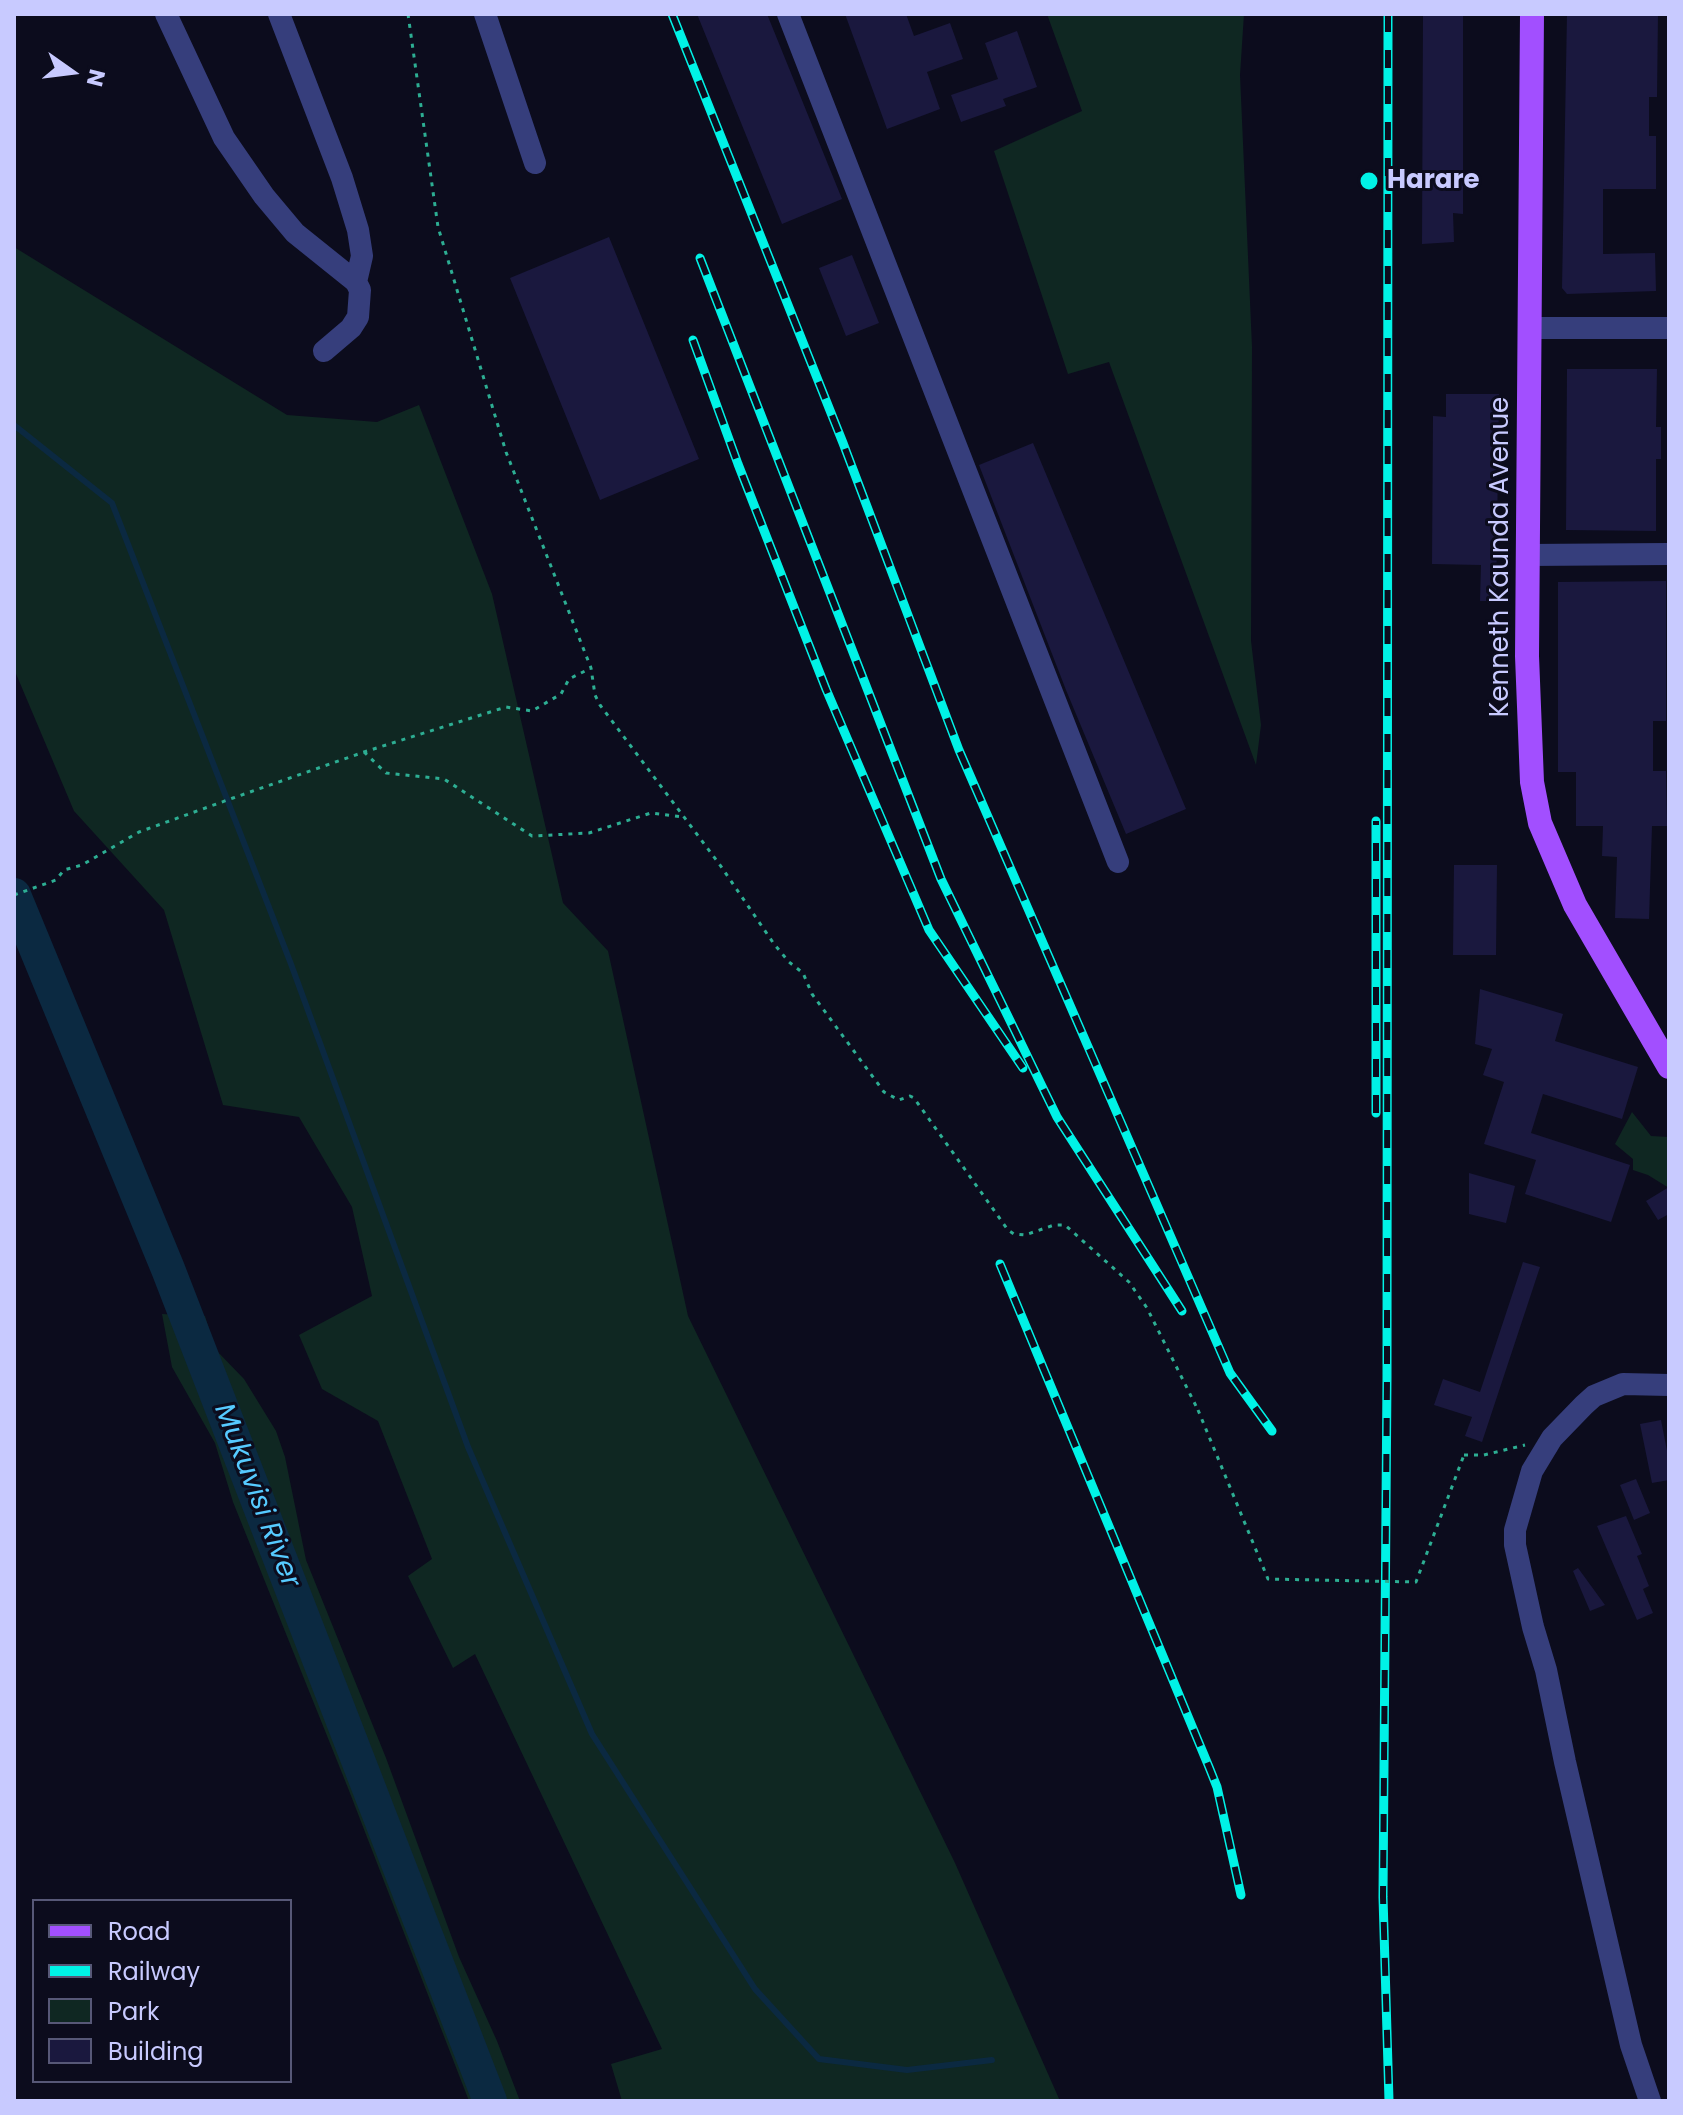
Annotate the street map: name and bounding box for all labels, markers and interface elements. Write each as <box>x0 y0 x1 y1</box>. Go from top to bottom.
north arrow <box>32 32 112 112</box>
text: N <box>79 66 113 90</box>
place label: Harare <box>1387 165 1480 197</box>
marker: Harare <box>1358 170 1380 192</box>
street label: Kenneth Kaunda Avenue <box>1485 397 1517 717</box>
water label: Mukuvisi River <box>206 1399 306 1593</box>
legend <box>32 1899 292 2083</box>
text: Road <box>108 1915 170 1948</box>
text: Railway <box>108 1955 200 1988</box>
text: Park <box>108 1995 159 2028</box>
text: Building <box>108 2035 204 2068</box>

